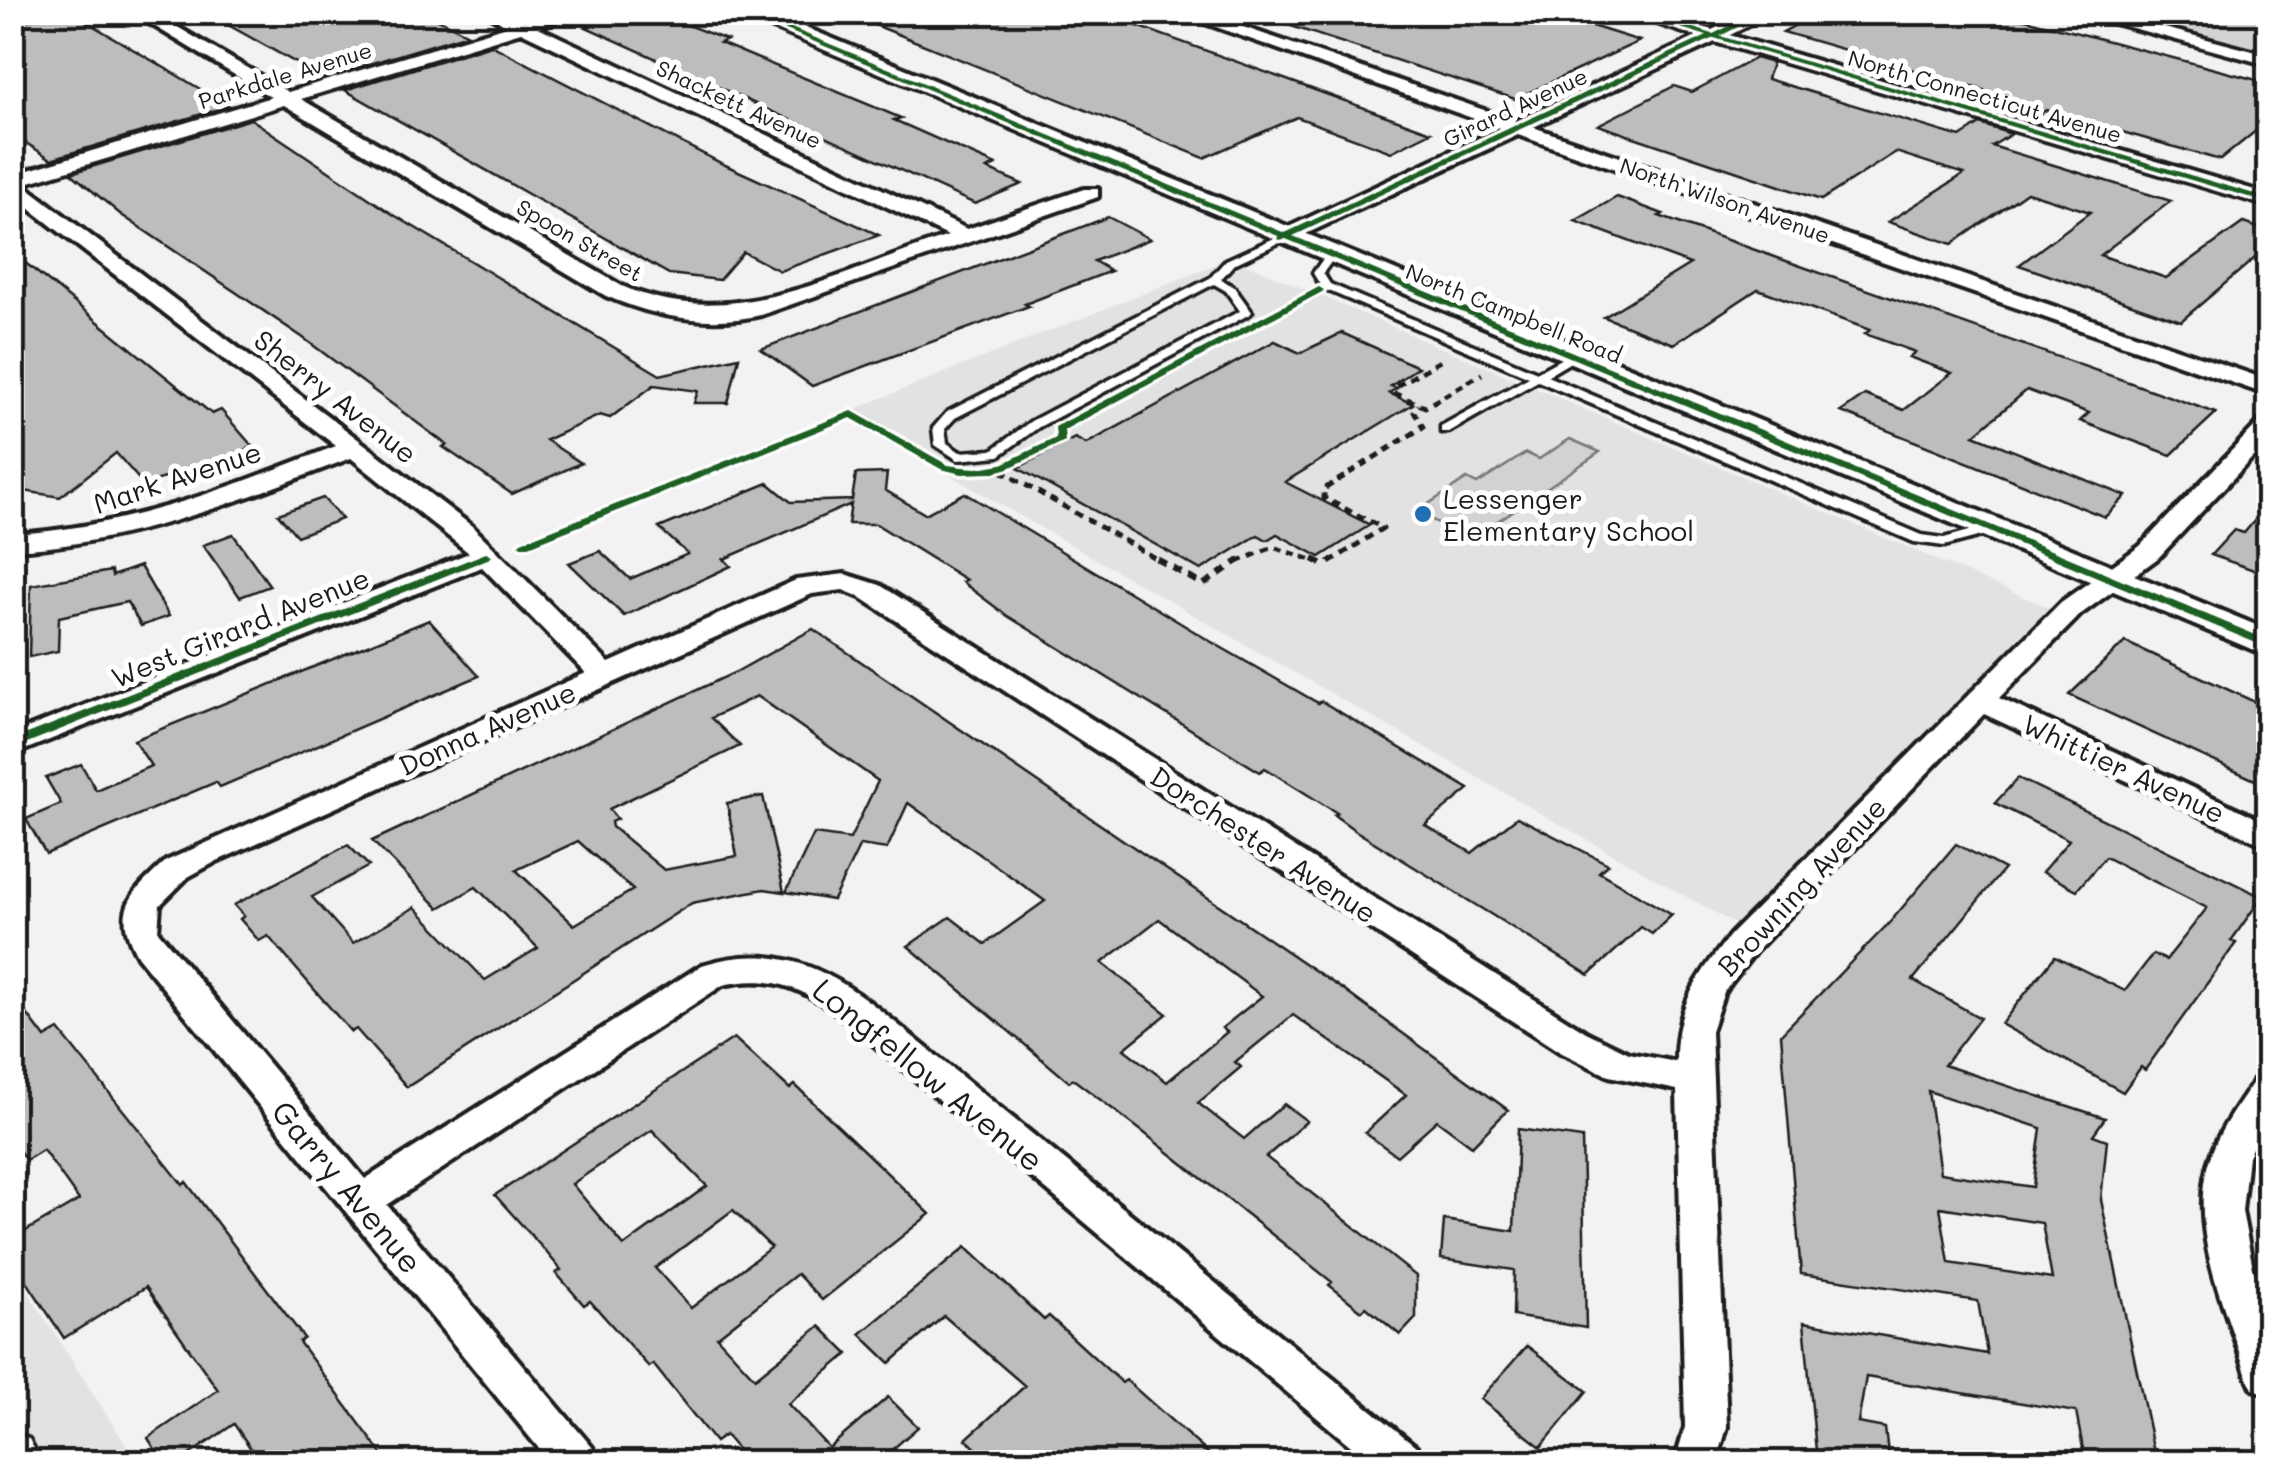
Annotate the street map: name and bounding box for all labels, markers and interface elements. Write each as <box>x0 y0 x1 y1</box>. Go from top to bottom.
street label: Parkdale Avenue <box>195 35 375 115</box>
street label: North Connecticut Avenue <box>1845 43 2125 149</box>
street label: Shackett Avenue <box>652 53 826 155</box>
street label: Girard Avenue <box>1438 61 1592 153</box>
street label: North Wilson Avenue <box>1616 150 1834 250</box>
street label: Spoon Street <box>512 192 648 288</box>
street label: North Campbell Road <box>1402 256 1626 370</box>
street label: Sherry Avenue <box>247 321 425 471</box>
street label: Mark Avenue <box>88 433 266 521</box>
place label: Lessenger Elementary School <box>1443 480 1694 548</box>
marker: Lessenger Elementary School <box>1412 503 1434 525</box>
street label: West Girard Avenue <box>106 559 374 695</box>
street label: Donna Avenue <box>393 673 581 783</box>
street label: Whittier Avenue <box>2017 705 2231 831</box>
street label: Dorchester Avenue <box>1144 757 1384 931</box>
street label: Browning Avenue <box>1709 789 1893 983</box>
street label: Longfellow Avenue <box>805 968 1053 1180</box>
street label: Garry Avenue <box>263 1091 433 1282</box>

